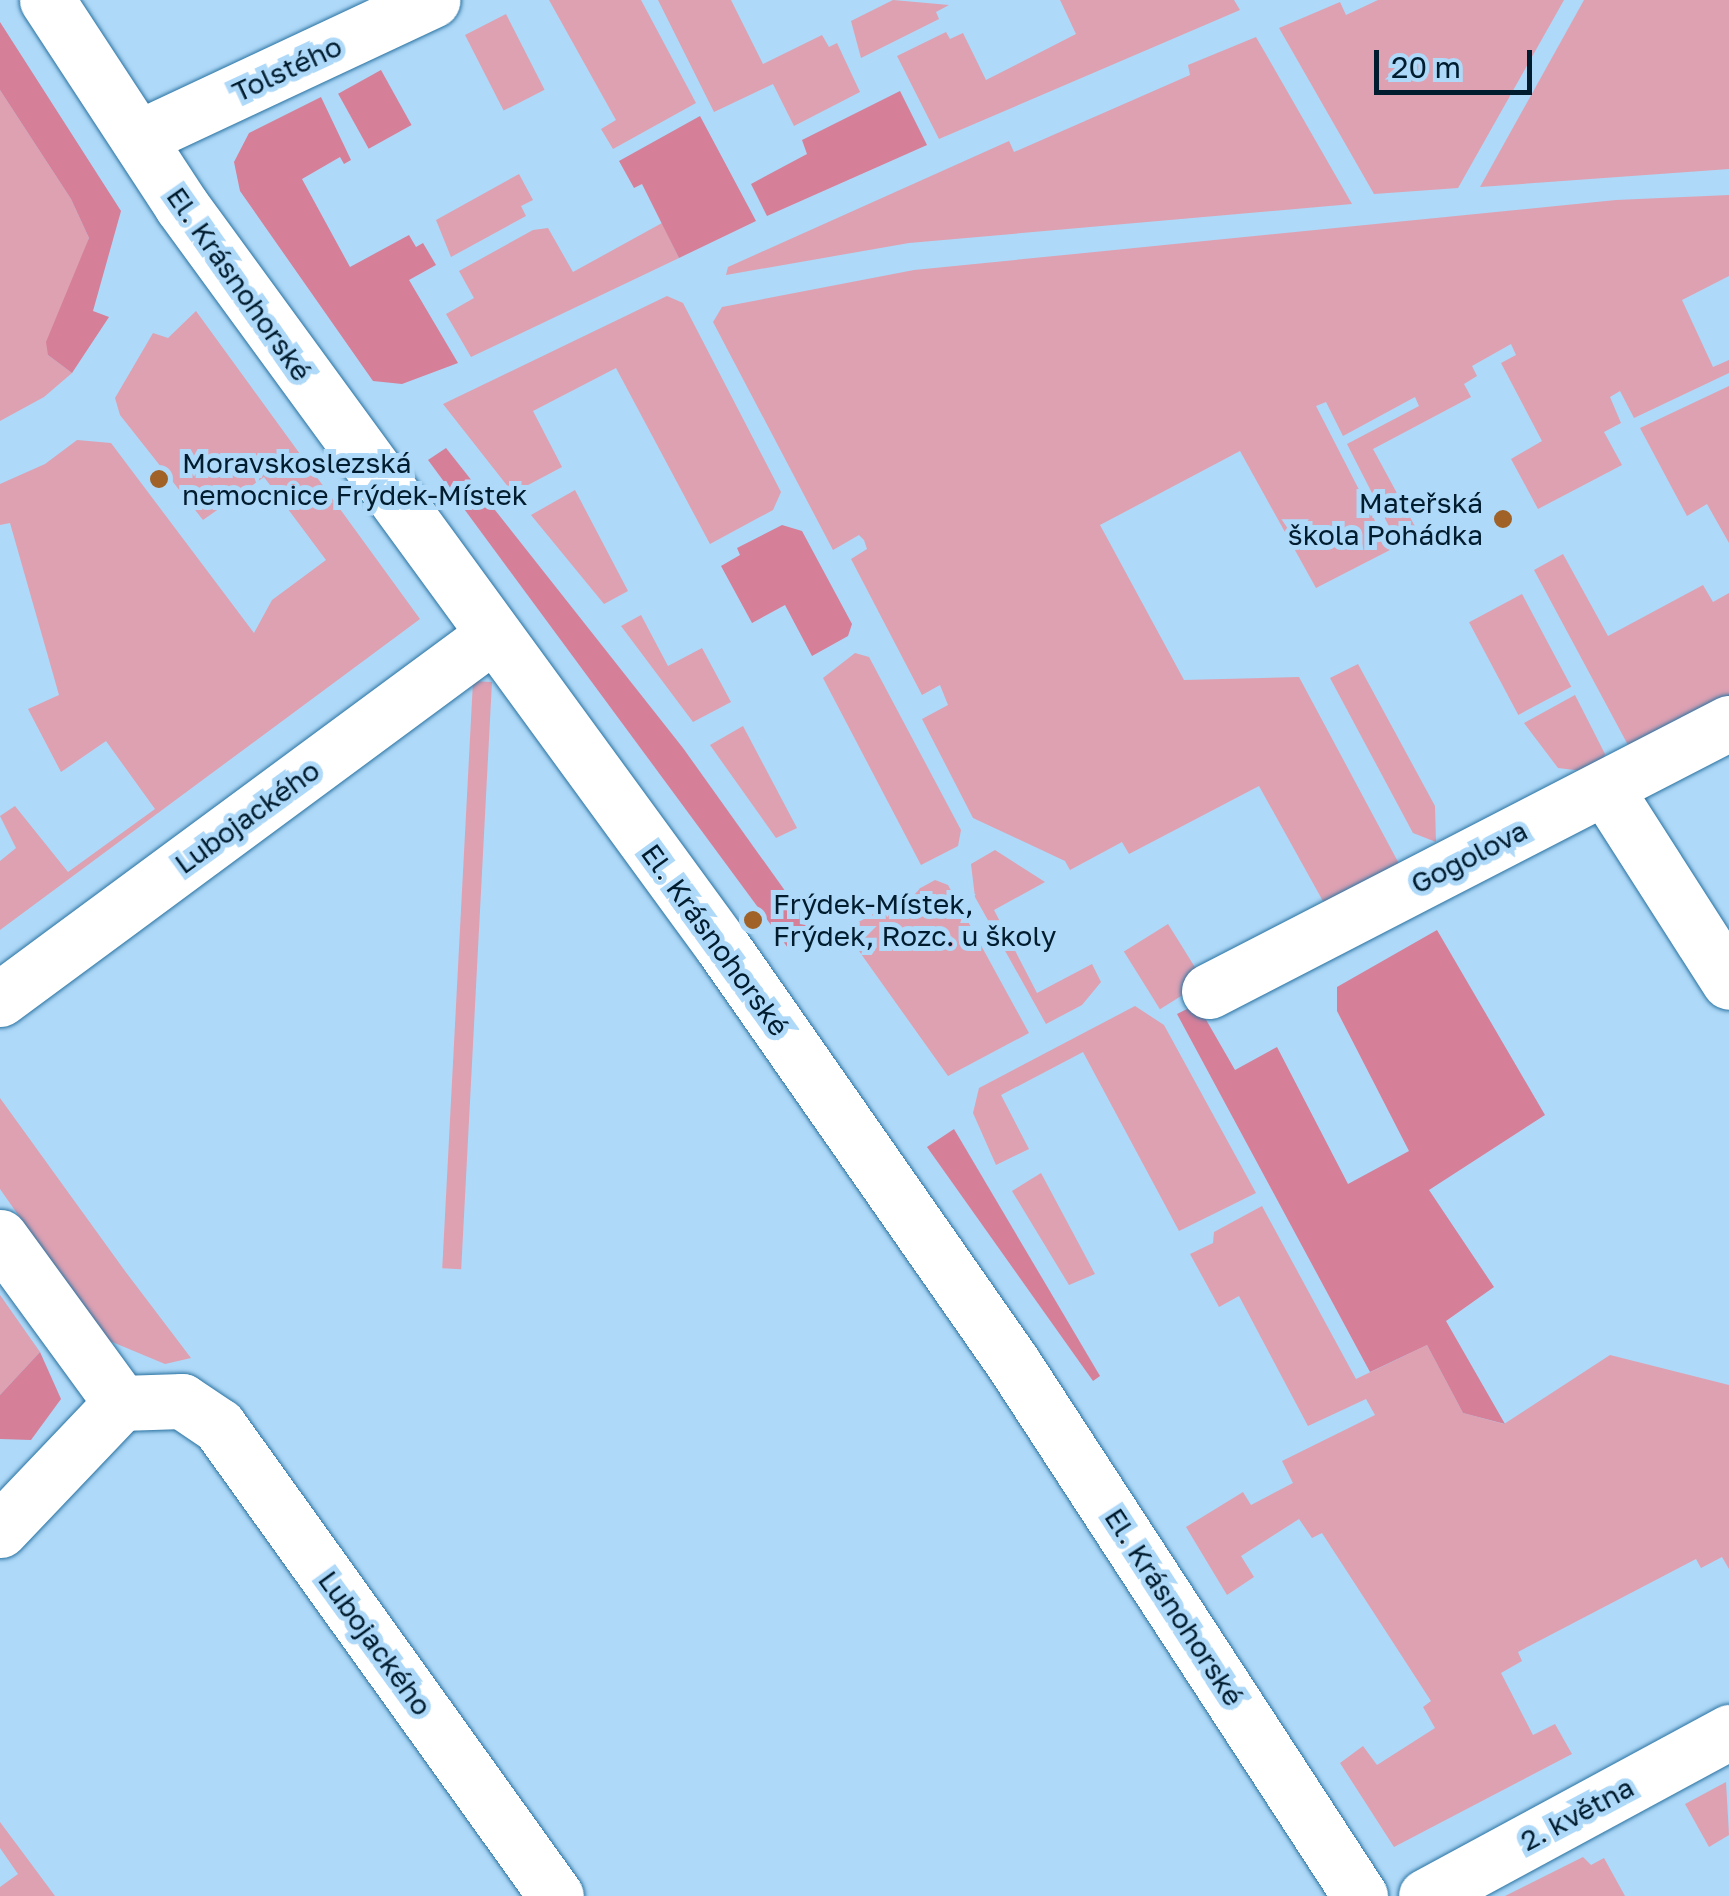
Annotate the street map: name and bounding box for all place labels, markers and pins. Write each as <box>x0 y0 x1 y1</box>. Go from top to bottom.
place label: Moravskoslezská nemocnice Frýdek-Místek <box>182 446 528 512</box>
marker: Moravskoslezská nemocnice Frýdek-Místek <box>146 466 172 492</box>
place label: Mateřská škola Pohádka <box>1288 486 1483 552</box>
marker: Mateřská škola Pohádka <box>1492 508 1514 530</box>
place label: Frýdek-Místek, Frýdek, Rozc. u školy <box>773 887 1056 953</box>
marker: Frýdek-Místek, Frýdek, Rozc. u školy <box>742 909 764 931</box>

